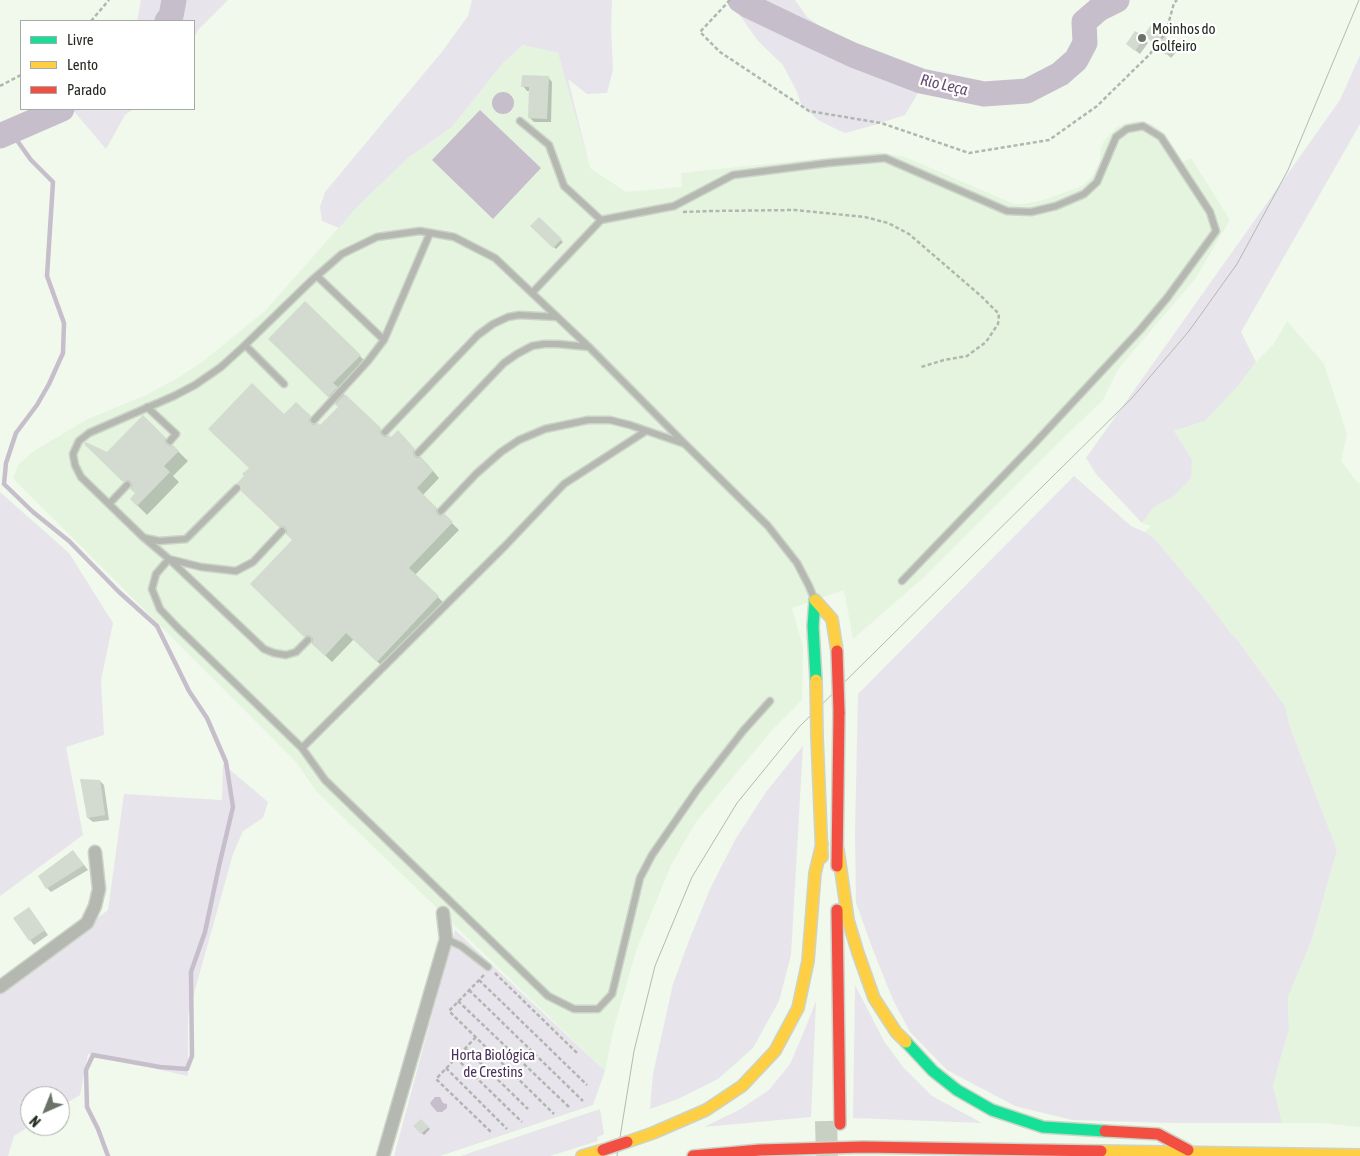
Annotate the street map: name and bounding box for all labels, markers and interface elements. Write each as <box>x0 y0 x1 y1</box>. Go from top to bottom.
legend <box>20 20 195 110</box>
place label: Moinhos do Golfeiro <box>1152 20 1216 55</box>
text: Livre <box>67 31 94 48</box>
marker: Moinhos do Golfeiro <box>1136 32 1148 44</box>
text: Lento <box>67 56 98 73</box>
water label: Rio Leça <box>919 70 969 100</box>
text: Parado <box>67 81 106 98</box>
park label: Horta Biológica de Crestins <box>451 1046 535 1081</box>
north arrow <box>20 1086 70 1136</box>
text: N <box>27 1112 44 1130</box>

